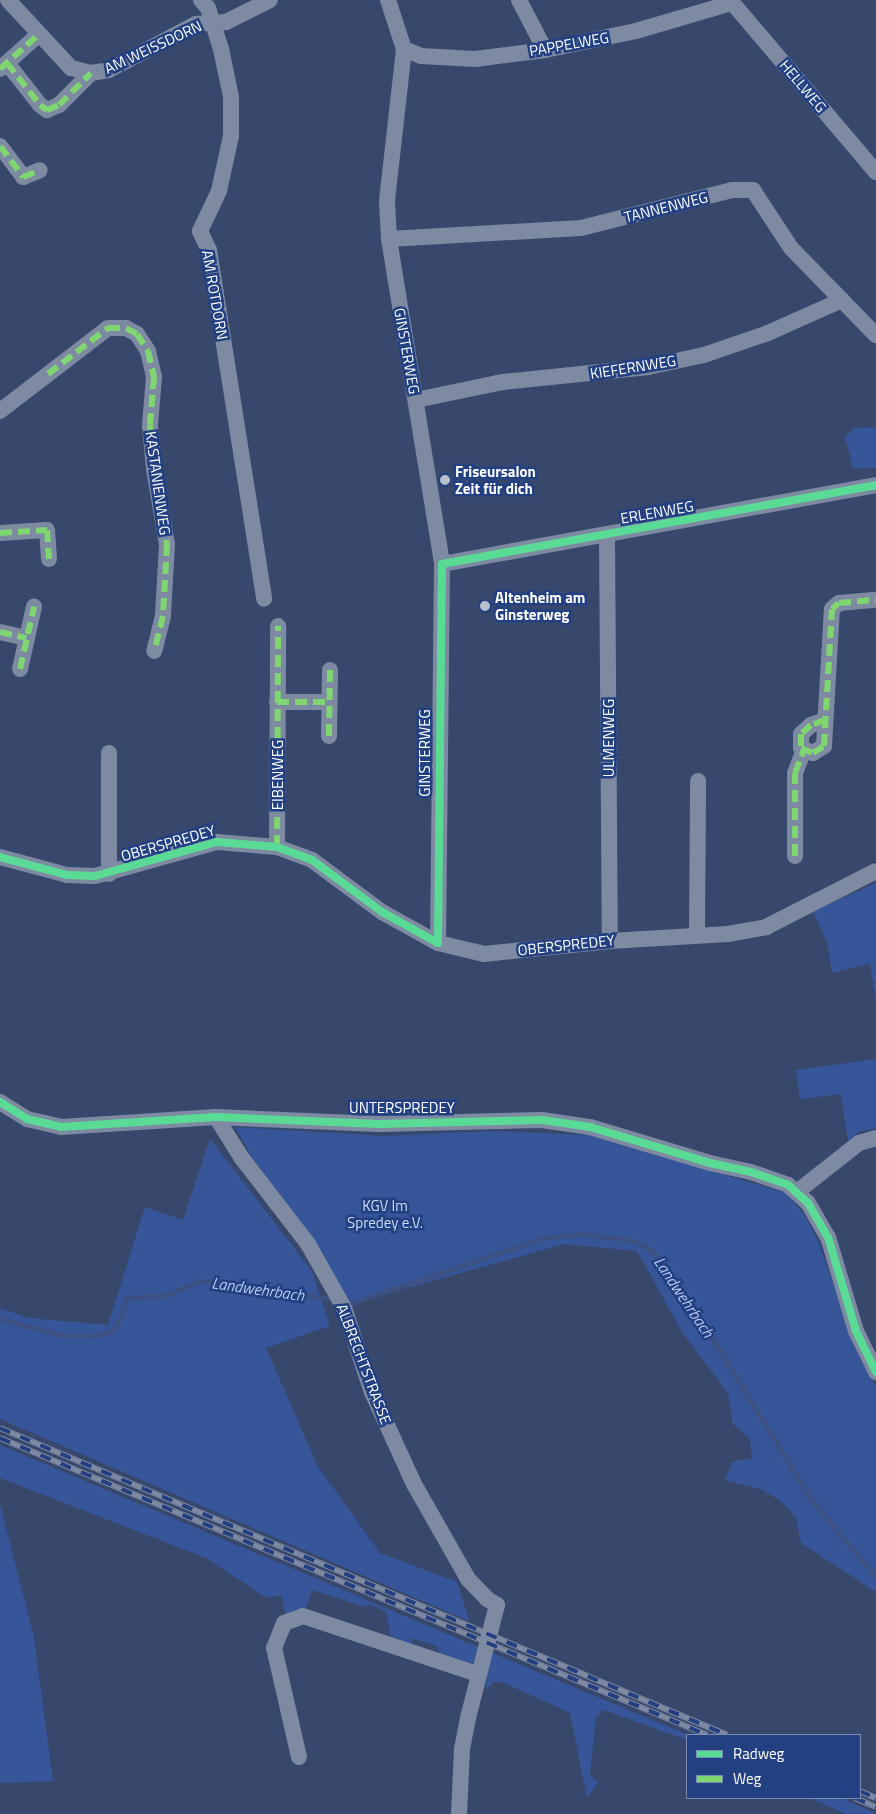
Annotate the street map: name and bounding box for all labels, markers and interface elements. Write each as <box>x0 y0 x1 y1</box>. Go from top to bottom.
street label: AM WEISSDORN <box>101 17 205 77</box>
street label: PAPPELWEG <box>528 28 610 60</box>
street label: HELLWEG <box>776 56 830 116</box>
street label: TANNENWEG <box>622 188 710 226</box>
street label: AM ROTDORN <box>198 249 232 341</box>
street label: GINSTERWEG <box>391 306 423 396</box>
street label: KIEFERNWEG <box>589 351 677 383</box>
street label: KASTANIENWEG <box>142 430 174 536</box>
place label: Friseursalon Zeit für dich <box>455 462 536 497</box>
marker: Friseursalon Zeit für dich <box>439 474 451 486</box>
street label: ERLENWEG <box>619 497 695 527</box>
place label: Altenheim am Ginsterweg <box>495 588 585 623</box>
marker: Altenheim am Ginsterweg <box>479 600 491 612</box>
street label: ULMENWEG <box>600 699 618 777</box>
street label: GINSTERWEG <box>416 709 434 797</box>
street label: EIBENWEG <box>269 740 287 810</box>
street label: OBERSPREDEY <box>119 821 217 865</box>
street label: OBERSPREDEY <box>517 931 615 959</box>
street label: UNTERSPREDEY <box>349 1099 455 1117</box>
park label: KGV Im Spredey e.V. <box>347 1196 423 1231</box>
water label: Landwehrbach <box>650 1253 718 1341</box>
water label: Landwehrbach <box>211 1273 305 1305</box>
street label: ALBRECHTSTRASSE <box>333 1301 395 1427</box>
legend <box>686 1734 861 1799</box>
text: Radweg <box>733 1742 784 1765</box>
text: Weg <box>733 1767 761 1790</box>

